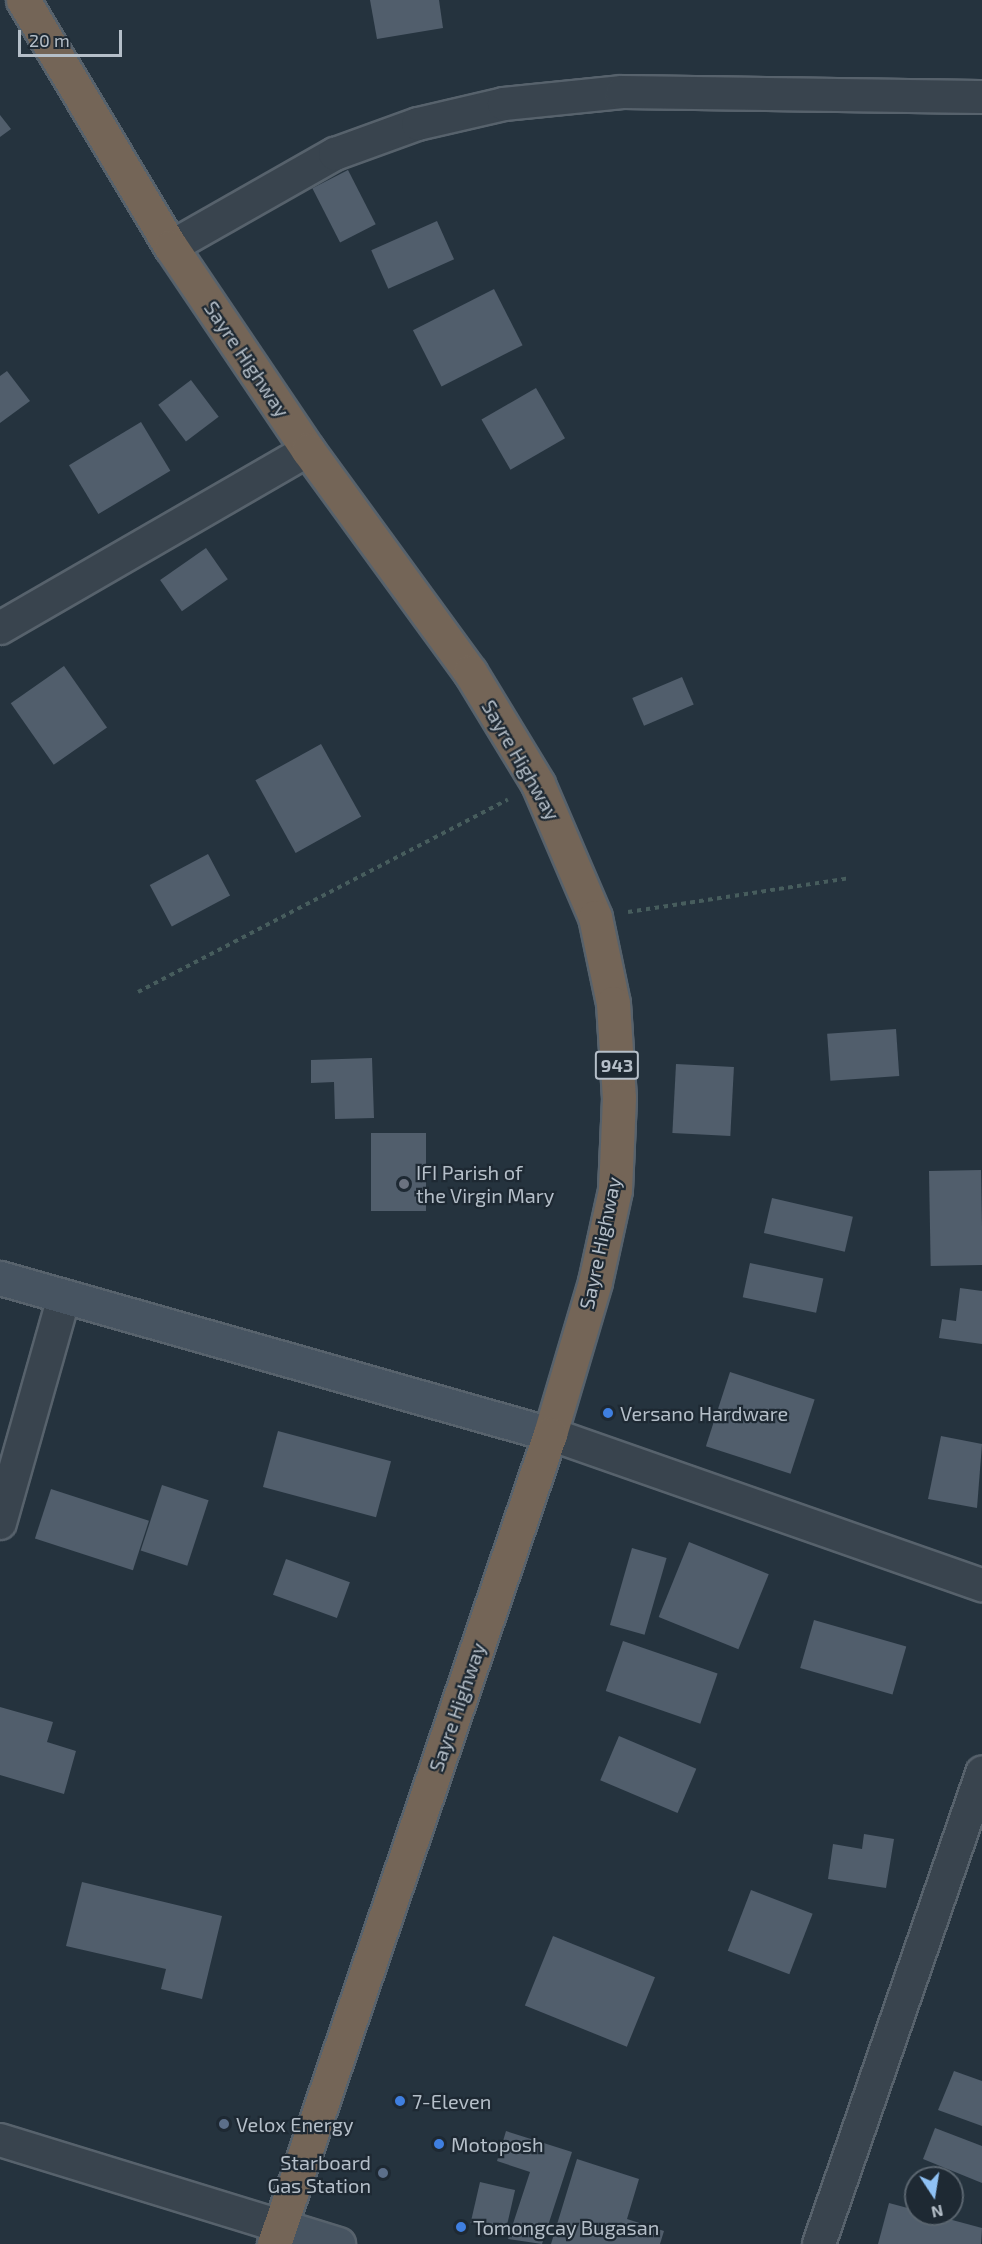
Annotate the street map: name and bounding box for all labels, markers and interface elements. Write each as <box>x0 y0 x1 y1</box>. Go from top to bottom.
scale bar <box>21 18 124 56</box>
text: 20 m <box>29 29 70 51</box>
street label: Sayre Highway <box>199 296 295 422</box>
street label: Sayre Highway <box>477 696 565 824</box>
road number: 943 <box>594 1050 640 1080</box>
place label: IFI Parish of the Virgin Mary <box>416 1160 555 1207</box>
street label: Sayre Highway <box>574 1175 626 1311</box>
marker: IFI Parish of the Virgin Mary <box>397 1177 411 1191</box>
place label: Versano Hardware <box>620 1401 788 1425</box>
marker: Versano Hardware <box>601 1406 615 1420</box>
street label: Sayre Highway <box>424 1639 490 1775</box>
place label: 7-Eleven <box>412 2089 491 2113</box>
marker: 7-Eleven <box>393 2094 407 2108</box>
place label: Velox Energy <box>236 2112 353 2136</box>
marker: Velox Energy <box>217 2117 231 2131</box>
place label: Motoposh <box>451 2132 544 2156</box>
marker: Motoposh <box>432 2137 446 2151</box>
place label: Starboard Gas Station <box>268 2150 371 2197</box>
marker: Starboard Gas Station <box>376 2166 390 2180</box>
north arrow <box>904 2166 964 2226</box>
text: N <box>930 2202 945 2223</box>
place label: Tomongcay Bugasan <box>473 2215 660 2239</box>
marker: Tomongcay Bugasan <box>454 2220 468 2234</box>

